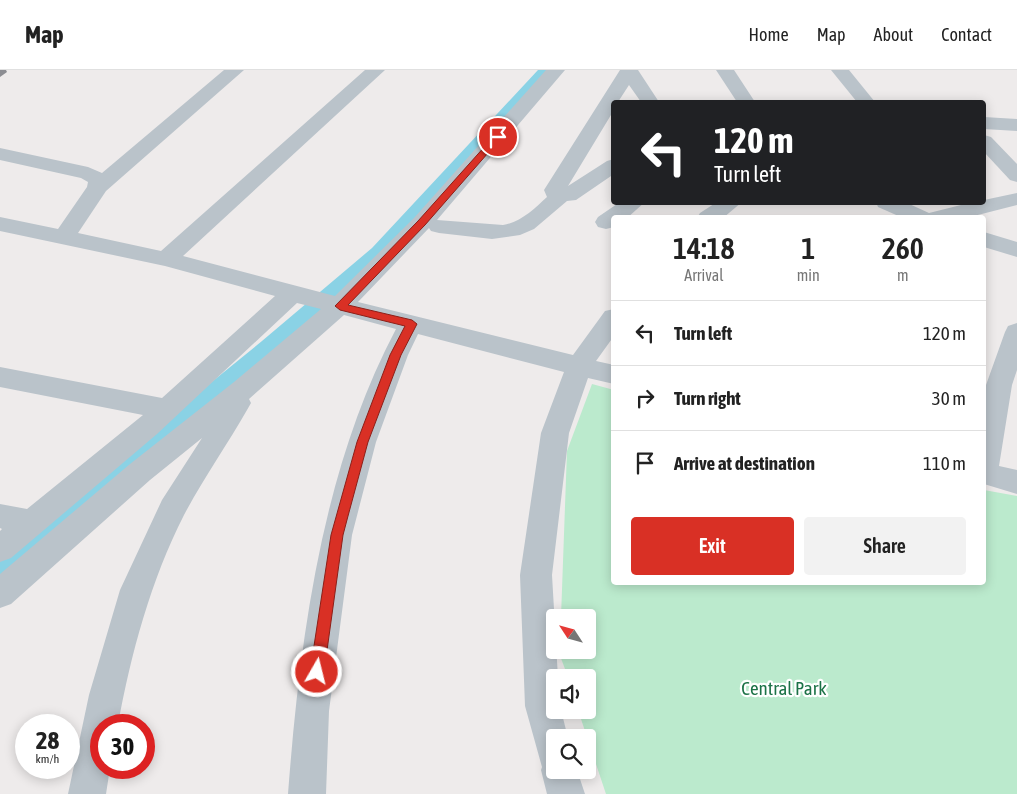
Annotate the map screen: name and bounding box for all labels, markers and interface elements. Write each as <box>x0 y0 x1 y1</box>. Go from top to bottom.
text: Map <box>25 21 64 48</box>
text: Home <box>749 24 789 45</box>
text: Map <box>817 24 846 45</box>
text: About <box>874 24 913 45</box>
text: Contact <box>941 24 992 45</box>
pin <box>477 116 519 158</box>
icon: left <box>631 120 696 185</box>
text: 120 m <box>714 120 793 160</box>
icon: arrive <box>484 123 512 151</box>
text: Turn left <box>714 161 781 187</box>
text: 14:18 <box>673 231 735 265</box>
text: 1 <box>801 231 815 265</box>
text: 260 <box>882 231 924 265</box>
text: Arrival <box>684 266 723 284</box>
text: min <box>797 266 820 284</box>
text: m <box>897 266 909 284</box>
icon: left <box>631 319 659 347</box>
text: Turn left <box>674 322 732 344</box>
text: 120 m <box>923 322 966 344</box>
icon: right <box>631 384 659 412</box>
text: Turn right <box>674 387 741 409</box>
text: 30 m <box>932 387 966 409</box>
icon: arrive <box>631 449 659 477</box>
text: Arrive at destination <box>674 452 815 474</box>
text: 110 m <box>923 452 966 474</box>
button: Exit <box>631 517 794 575</box>
button: Share <box>804 517 966 575</box>
north arrow <box>546 609 596 659</box>
map controls <box>546 609 596 779</box>
position arrow <box>290 645 342 697</box>
button: sound <box>546 669 596 719</box>
park label: Central Park <box>741 677 827 699</box>
speed limit sign: 30 <box>90 714 155 779</box>
text: 28 <box>36 726 59 754</box>
button: search <box>546 729 596 779</box>
text: km/h <box>36 752 59 766</box>

